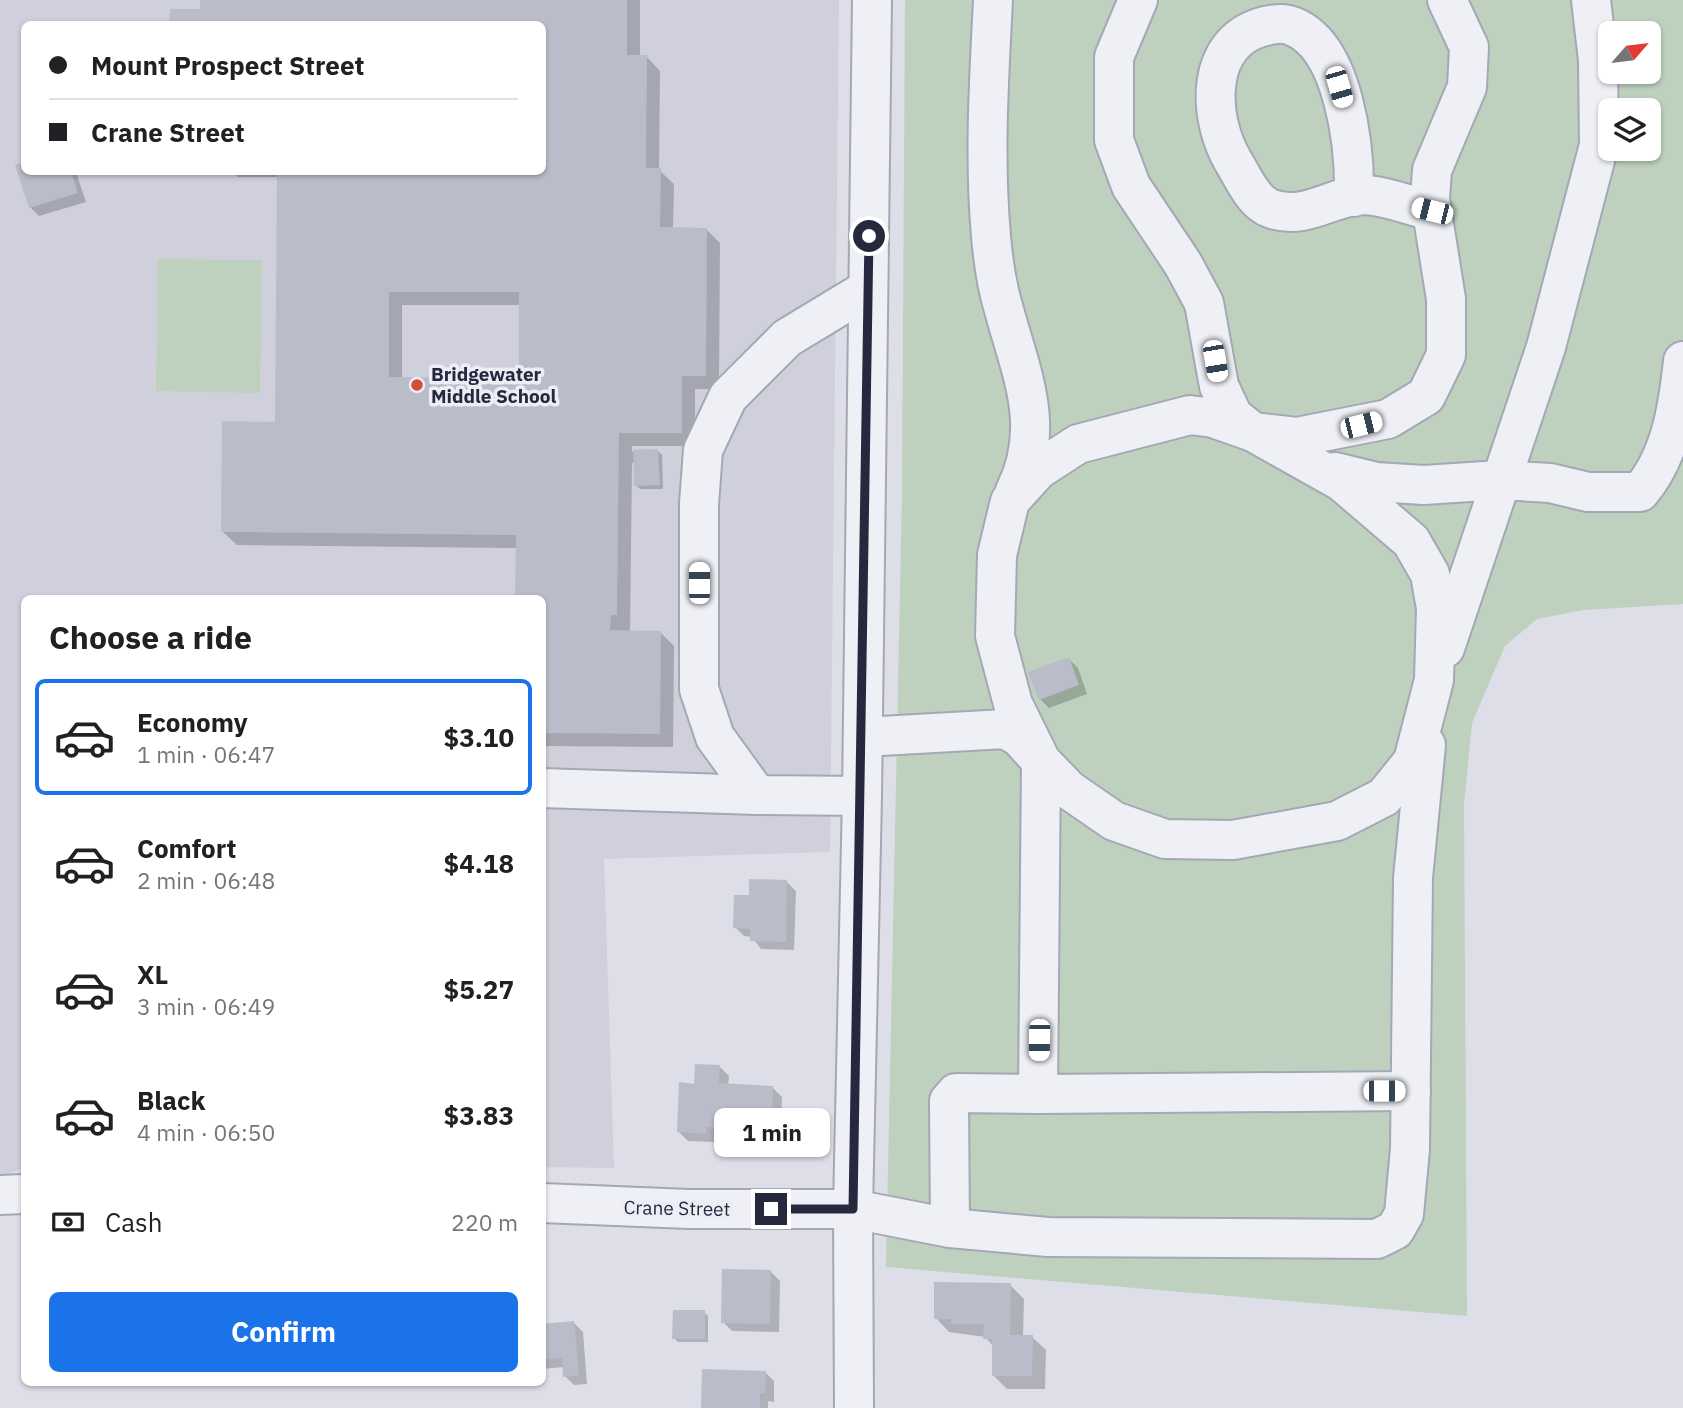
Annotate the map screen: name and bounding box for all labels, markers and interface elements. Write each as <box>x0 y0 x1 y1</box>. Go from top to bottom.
north arrow <box>1598 21 1661 84</box>
map controls <box>1598 21 1661 161</box>
text: Mount Prospect Street <box>91 48 365 82</box>
car <box>1324 64 1355 110</box>
button: layers <box>1598 98 1661 161</box>
text: Crane Street <box>91 115 245 149</box>
car <box>1410 196 1455 226</box>
route start <box>853 220 885 252</box>
car <box>1202 338 1229 384</box>
place label: Bridgewater Middle School <box>431 362 556 408</box>
marker: Bridgewater Middle School <box>409 377 425 393</box>
car <box>1339 410 1384 440</box>
car <box>689 562 710 604</box>
text: Choose a ride <box>49 616 252 658</box>
text: Economy <box>137 705 248 739</box>
icon: car <box>53 706 116 769</box>
text: $3.10 <box>444 720 514 754</box>
text: 1 min · 06:47 <box>137 739 275 769</box>
text: Comfort <box>137 831 236 865</box>
icon: car <box>53 832 116 895</box>
text: $4.18 <box>444 846 514 880</box>
text: 2 min · 06:48 <box>137 865 275 895</box>
text: XL <box>137 957 168 991</box>
icon: car <box>53 958 116 1021</box>
text: $5.27 <box>444 972 514 1006</box>
text: 3 min · 06:49 <box>137 991 275 1021</box>
car <box>1029 1019 1050 1061</box>
car <box>1364 1081 1406 1102</box>
text: Black <box>137 1083 205 1117</box>
icon: car <box>53 1084 116 1147</box>
text: $3.83 <box>444 1098 514 1132</box>
callout: 1 min <box>713 1108 829 1156</box>
text: 4 min · 06:50 <box>137 1117 275 1147</box>
text: 1 min <box>742 1117 802 1147</box>
route end <box>755 1193 787 1225</box>
street label: Crane Street <box>623 1195 731 1221</box>
icon: cash <box>49 1203 87 1241</box>
text: Cash <box>105 1205 162 1239</box>
text: 220 m <box>451 1207 518 1237</box>
button: Confirm <box>49 1292 518 1372</box>

